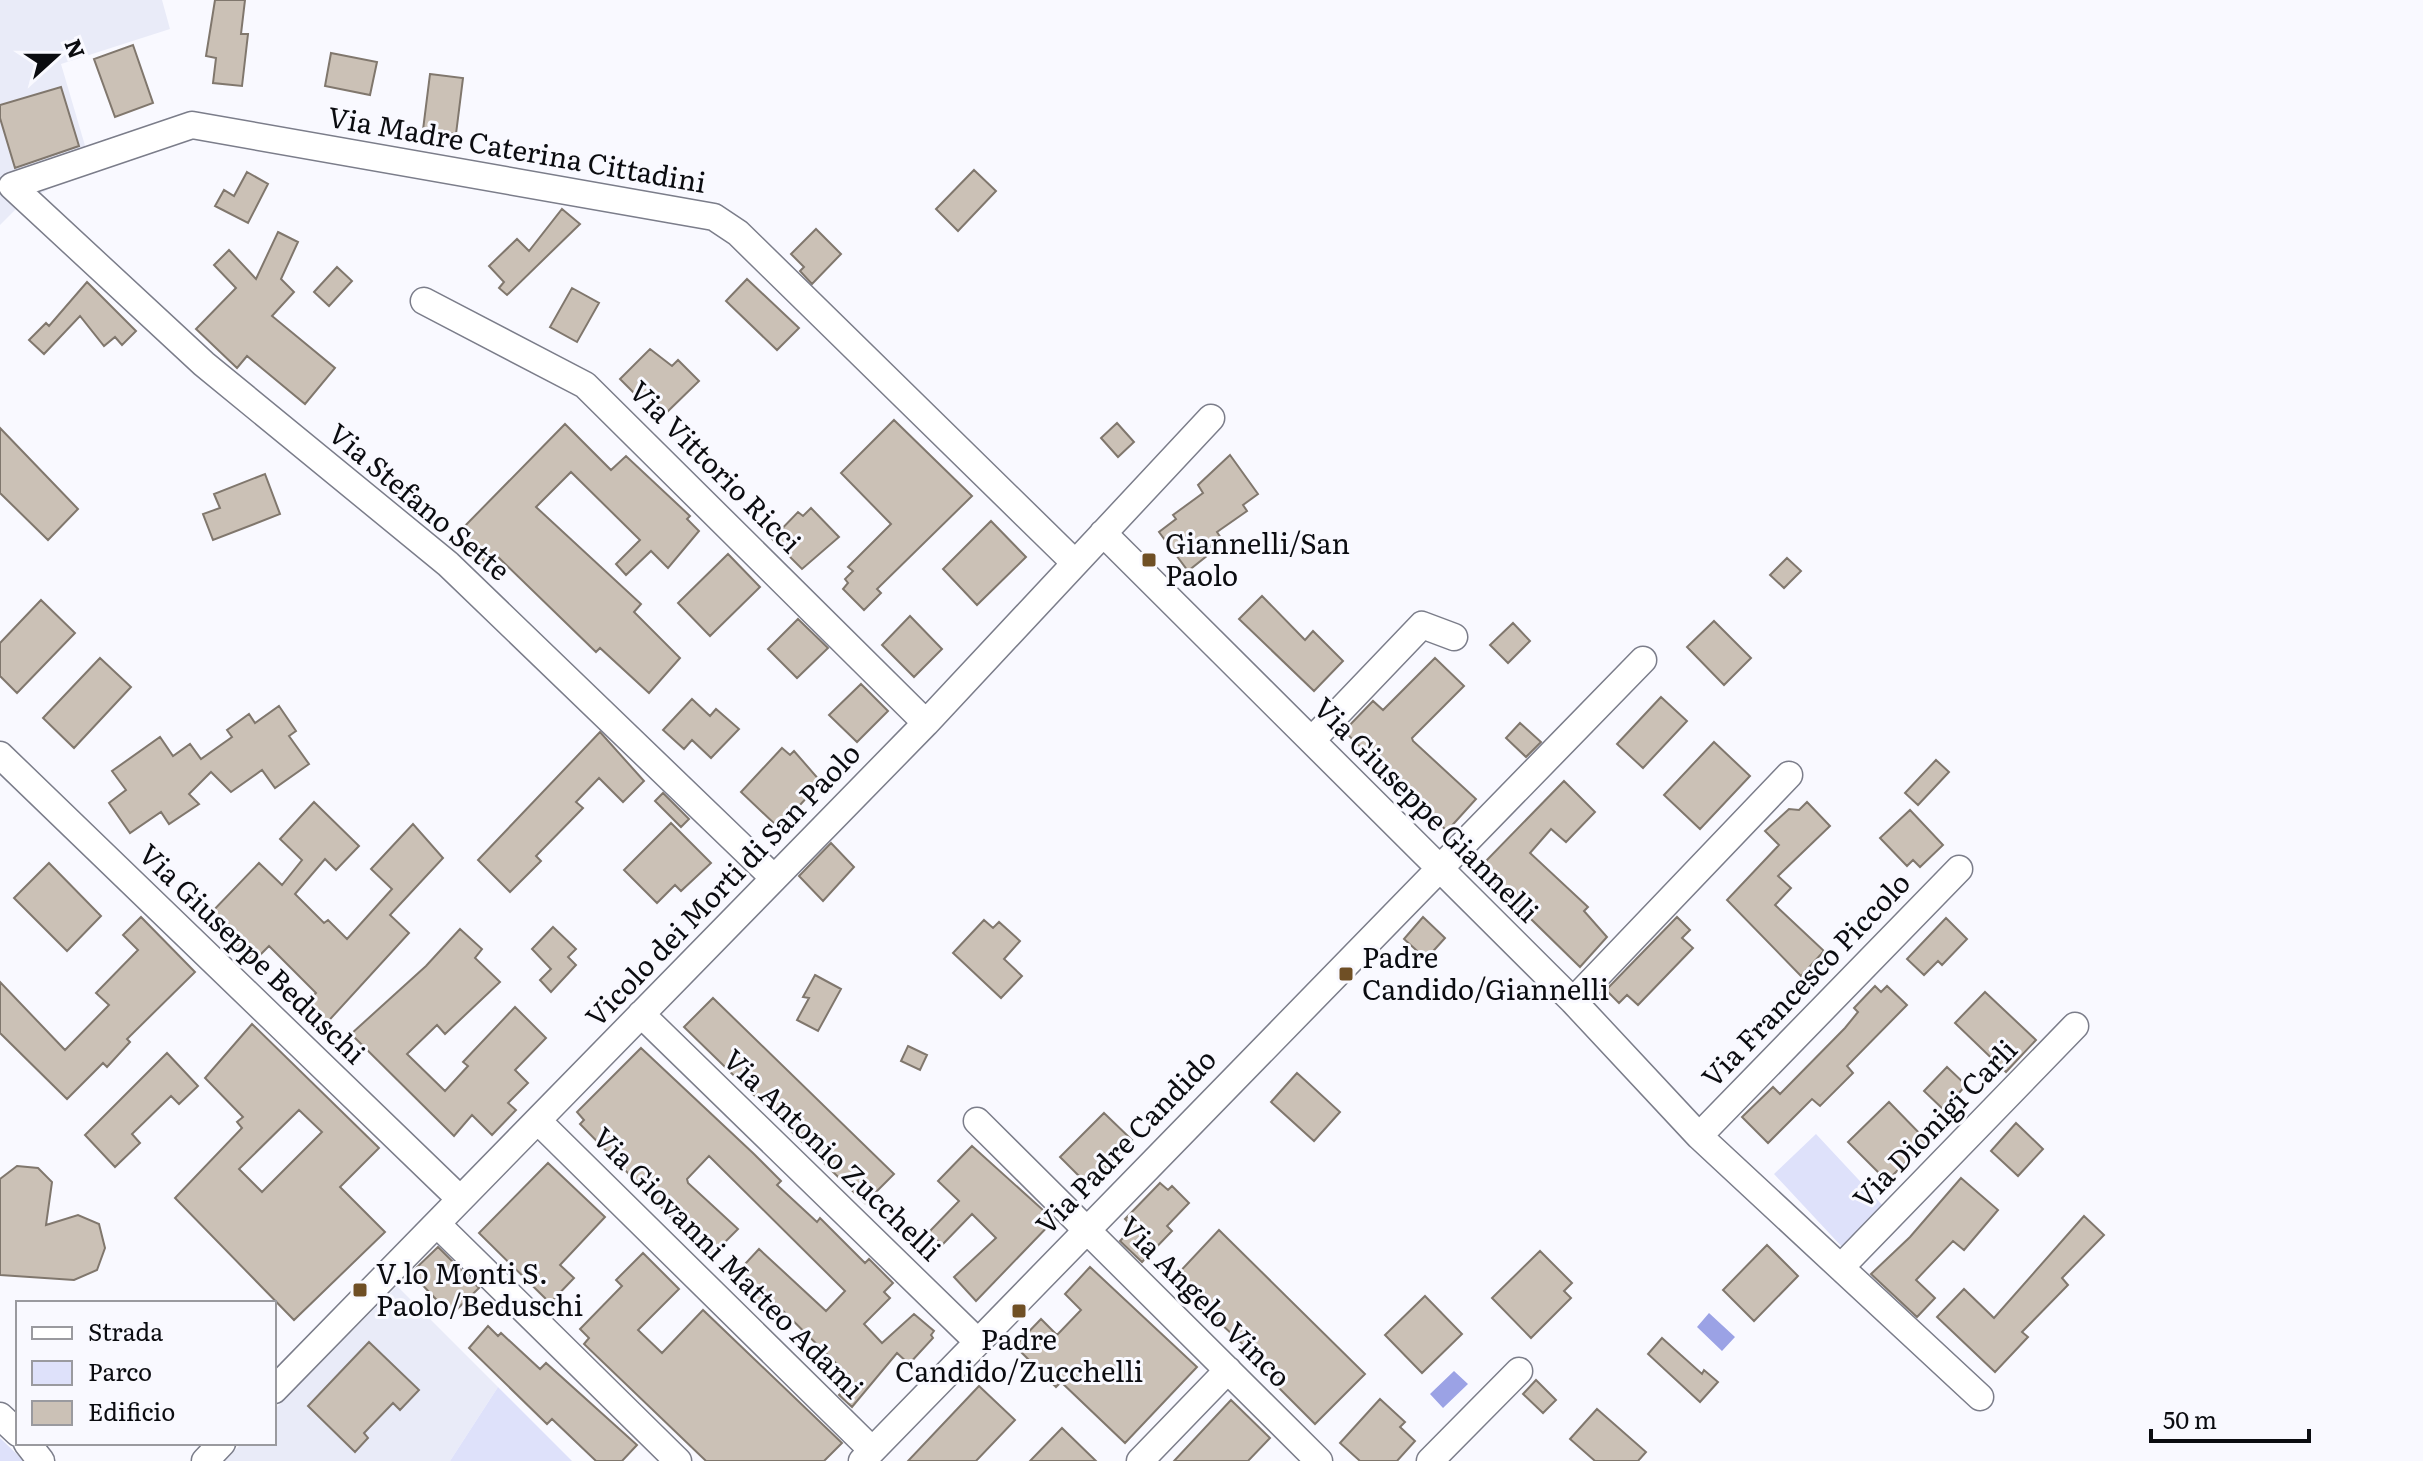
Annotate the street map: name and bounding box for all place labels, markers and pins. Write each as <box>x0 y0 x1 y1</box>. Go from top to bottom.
place label: Giannelli/San Paolo <box>1165 521 1350 595</box>
marker: Giannelli/San Paolo <box>1140 551 1158 569</box>
place label: Padre Candido/Giannelli <box>1362 935 1609 1009</box>
marker: Padre Candido/Giannelli <box>1337 965 1355 983</box>
place label: V.lo Monti S. Paolo/Beduschi <box>376 1251 583 1325</box>
marker: V.lo Monti S. Paolo/Beduschi <box>351 1281 369 1299</box>
marker: Padre Candido/Zucchelli <box>1010 1302 1028 1320</box>
place label: Padre Candido/Zucchelli <box>895 1317 1143 1391</box>

